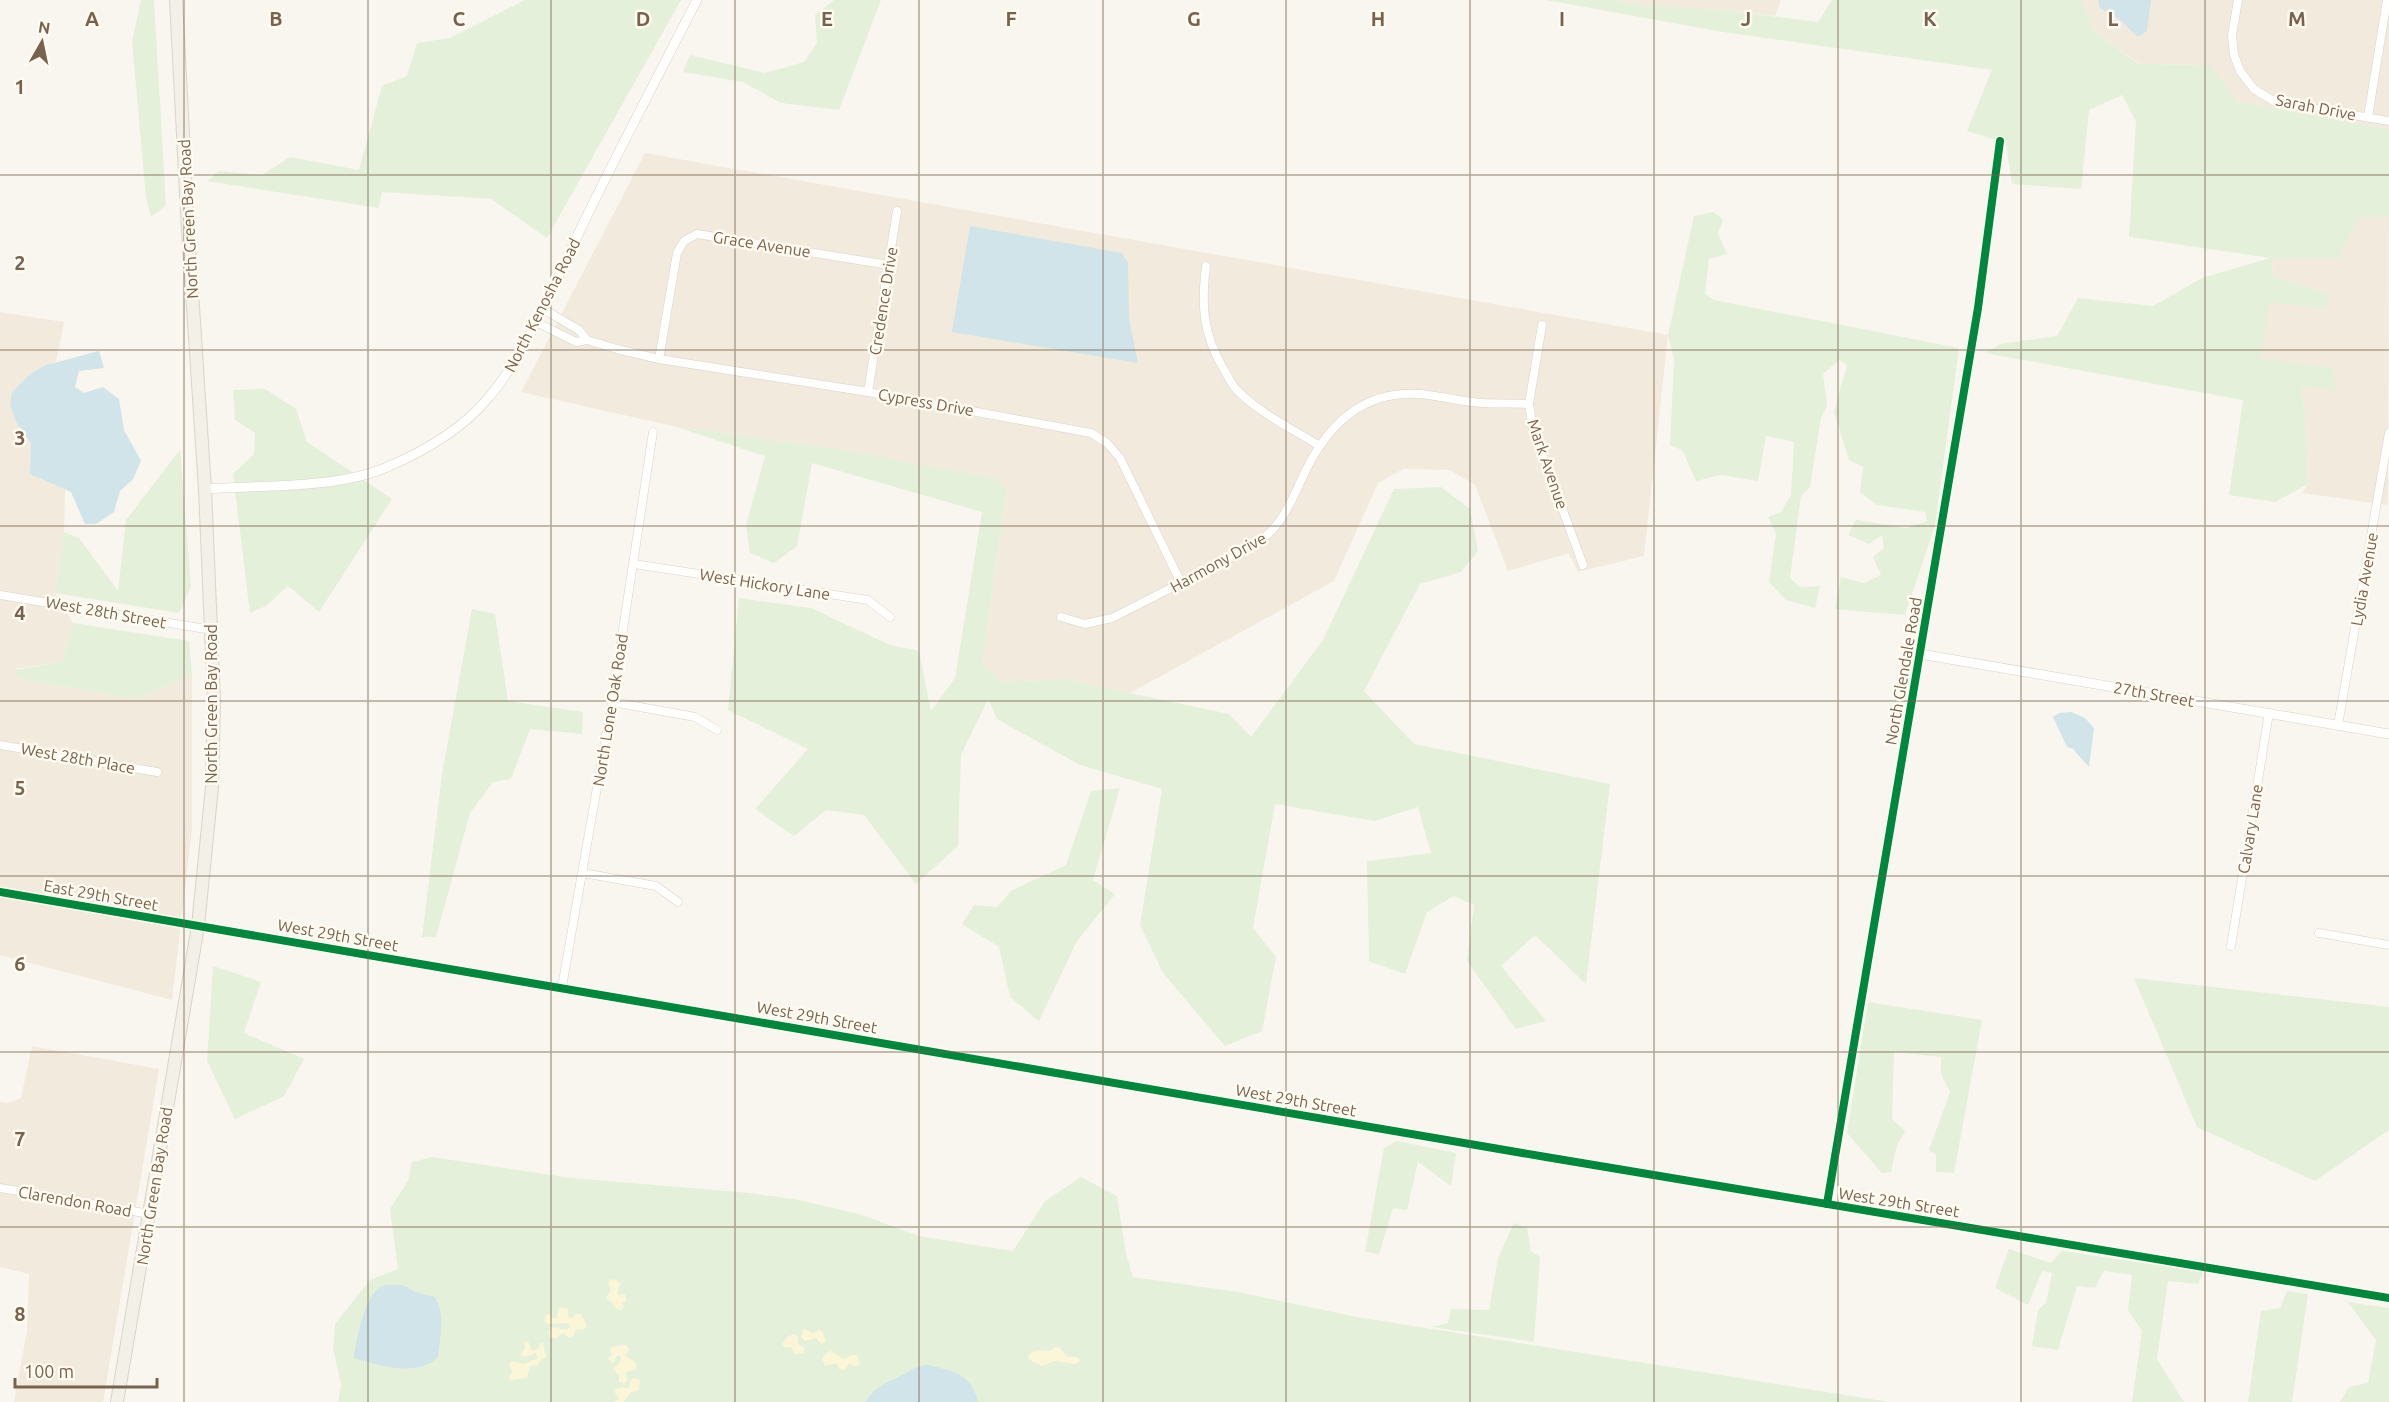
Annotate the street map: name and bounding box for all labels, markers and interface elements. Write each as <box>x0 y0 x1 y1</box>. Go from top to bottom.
text: A <box>85 7 99 30</box>
text: B <box>269 7 283 30</box>
text: C <box>453 7 466 30</box>
text: D <box>636 7 650 30</box>
text: E <box>821 7 833 30</box>
text: F <box>1005 7 1017 30</box>
text: G <box>1187 7 1201 30</box>
text: H <box>1371 7 1385 30</box>
text: I <box>1559 7 1565 30</box>
text: J <box>1741 7 1751 30</box>
text: K <box>1923 7 1937 30</box>
text: L <box>2108 7 2119 30</box>
text: M <box>2288 7 2306 30</box>
north arrow <box>12 12 72 72</box>
text: N <box>37 17 52 37</box>
text: 1 <box>14 75 26 98</box>
street label: Sarah Drive <box>2274 90 2358 124</box>
street label: North Green Bay Road <box>175 139 201 299</box>
street label: Grace Avenue <box>712 227 812 261</box>
street label: North Kenosha Road <box>500 235 584 375</box>
street label: Credence Drive <box>866 245 900 357</box>
text: 2 <box>14 251 26 274</box>
street label: Cypress Drive <box>877 385 975 419</box>
street label: Mark Avenue <box>1524 417 1572 511</box>
text: 3 <box>14 426 26 449</box>
street label: Harmony Drive <box>1167 528 1269 596</box>
street label: Lydia Avenue <box>2347 531 2381 627</box>
street label: West Hickory Lane <box>698 565 832 603</box>
street label: West 28th Street <box>44 593 168 632</box>
street label: North Glendale Road <box>1881 596 1925 746</box>
text: 4 <box>14 601 26 624</box>
street label: North Green Bay Road <box>202 624 220 784</box>
street label: North Lone Oak Road <box>589 632 631 788</box>
street label: 27th Street <box>2112 678 2197 710</box>
street label: West 28th Place <box>19 739 137 777</box>
text: 5 <box>14 776 26 799</box>
street label: Calvary Lane <box>2234 783 2266 875</box>
street label: East 29th Street <box>42 876 160 914</box>
street label: West 29th Street <box>276 916 400 955</box>
text: 6 <box>14 952 26 975</box>
street label: West 29th Street <box>755 998 879 1037</box>
street label: West 29th Street <box>1234 1081 1358 1120</box>
street label: North Green Bay Road <box>133 1106 175 1266</box>
text: 7 <box>14 1127 26 1150</box>
street label: Clarendon Road <box>17 1182 133 1220</box>
street label: West 29th Street <box>1837 1184 1961 1221</box>
text: 8 <box>14 1302 26 1325</box>
scale bar <box>15 1351 158 1389</box>
text: 100 m <box>24 1361 74 1381</box>

